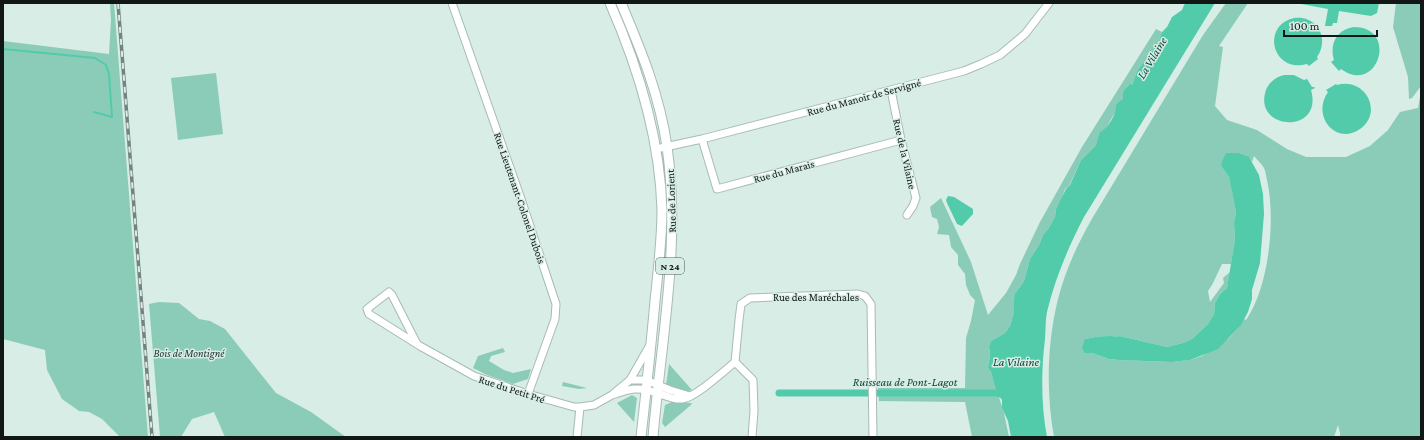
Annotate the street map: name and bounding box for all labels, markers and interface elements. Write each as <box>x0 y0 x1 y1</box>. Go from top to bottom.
scale bar <box>1284 12 1377 38</box>
text: 100 m <box>1290 19 1320 33</box>
water label: La Vilaine <box>1134 34 1170 81</box>
street label: Rue du Manoir de Servigné <box>806 76 923 119</box>
street label: Rue de la Vilaine <box>891 118 919 191</box>
street label: Rue Lieutenant-Colonel Dubois <box>492 131 548 265</box>
street label: Rue du Marais <box>752 157 816 185</box>
street label: Rue de Lorient <box>664 169 678 233</box>
road number: N 24 <box>656 258 684 274</box>
street label: Rue des Maréchales <box>773 291 859 303</box>
park label: Bois de Montigné <box>154 347 225 360</box>
water label: La Vilaine <box>993 355 1040 369</box>
street label: Rue du Petit Pré <box>477 373 547 405</box>
water label: Ruisseau de Pont-Lagot <box>853 375 958 389</box>

